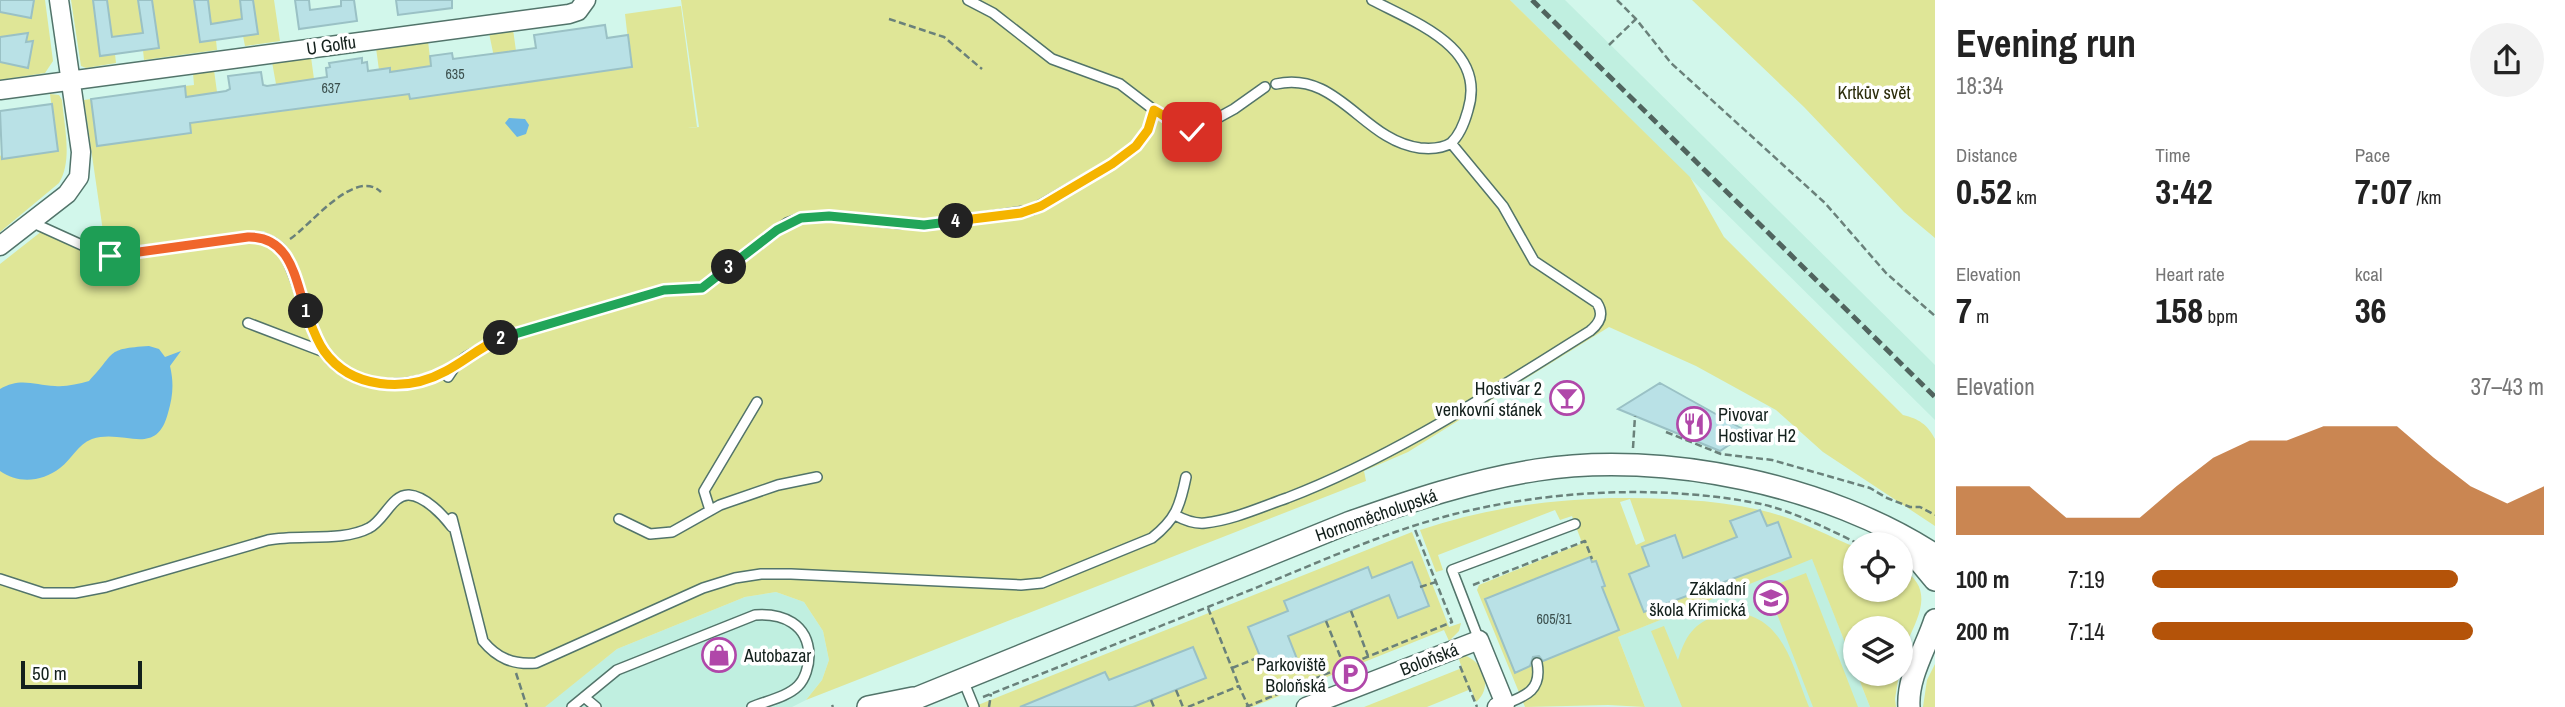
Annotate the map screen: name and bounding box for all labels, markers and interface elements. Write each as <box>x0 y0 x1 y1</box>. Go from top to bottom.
text: Evening run <box>1956 18 2136 69</box>
button: share <box>2470 23 2544 97</box>
street label: U Golfu <box>304 29 358 61</box>
house number: 635 <box>445 65 465 83</box>
text: 18:34 <box>1956 70 2003 101</box>
house number: 637 <box>321 79 341 97</box>
park label: Krtkův svět <box>1837 80 1911 105</box>
pin <box>1162 102 1222 162</box>
icon: check <box>1173 113 1211 151</box>
text: Distance <box>1956 142 2017 168</box>
text: Time <box>2155 142 2190 168</box>
text: Pace <box>2355 142 2390 168</box>
text: 0.52 <box>1956 168 2012 215</box>
text: 3:42 <box>2155 168 2213 215</box>
text: 7:07 <box>2355 168 2412 215</box>
text: km <box>2012 184 2037 210</box>
text: /km <box>2412 184 2442 210</box>
pin: 4 <box>939 204 974 238</box>
text: 4 <box>951 207 960 233</box>
pin <box>80 226 140 286</box>
icon: arrive <box>91 237 129 275</box>
pin: 3 <box>712 250 746 284</box>
text: 3 <box>724 253 733 279</box>
text: Elevation <box>1956 261 2021 287</box>
text: Heart rate <box>2155 261 2225 287</box>
text: kcal <box>2355 261 2382 287</box>
text: 7 <box>1956 287 1972 334</box>
text: 158 <box>2155 287 2203 334</box>
text: 36 <box>2355 287 2387 334</box>
pin: 1 <box>288 294 324 328</box>
text: 1 <box>301 297 310 323</box>
text: m <box>1972 303 1989 329</box>
text: bpm <box>2203 303 2238 329</box>
pin: 2 <box>484 320 518 356</box>
text: 2 <box>496 324 505 350</box>
text: Elevation <box>1956 371 2035 402</box>
text: 37–43 m <box>2471 371 2544 402</box>
place label: Hostivar 2 venkovní stánek <box>1435 376 1543 422</box>
bar icon: Hostivar 2 venkovní stánek <box>1548 379 1586 417</box>
place label: Pivovar Hostivar H2 <box>1718 402 1796 448</box>
restaurant icon: Pivovar Hostivar H2 <box>1675 405 1713 443</box>
street label: Hornoměcholupská <box>1312 482 1440 548</box>
map controls <box>1843 532 1913 686</box>
button: locate <box>1843 532 1913 602</box>
text: 100 m <box>1956 564 2009 595</box>
text: 7:19 <box>2068 564 2105 595</box>
place label: Základní škola Křimická <box>1649 576 1747 622</box>
school or university icon: Základní škola Křimická <box>1752 579 1790 617</box>
house number: 605/31 <box>1536 610 1572 628</box>
button: layers <box>1843 616 1913 686</box>
text: 200 m <box>1956 616 2009 647</box>
text: 7:14 <box>2068 616 2105 647</box>
shop icon: Autobazar <box>700 636 738 674</box>
street label: Boloňská <box>1396 636 1462 682</box>
place label: Autobazar <box>743 643 811 668</box>
place label: Parkoviště Boloňská <box>1256 652 1326 698</box>
parking icon: Parkoviště Boloňská <box>1331 655 1369 693</box>
scale bar <box>21 658 142 690</box>
text: 50 m <box>32 660 67 686</box>

